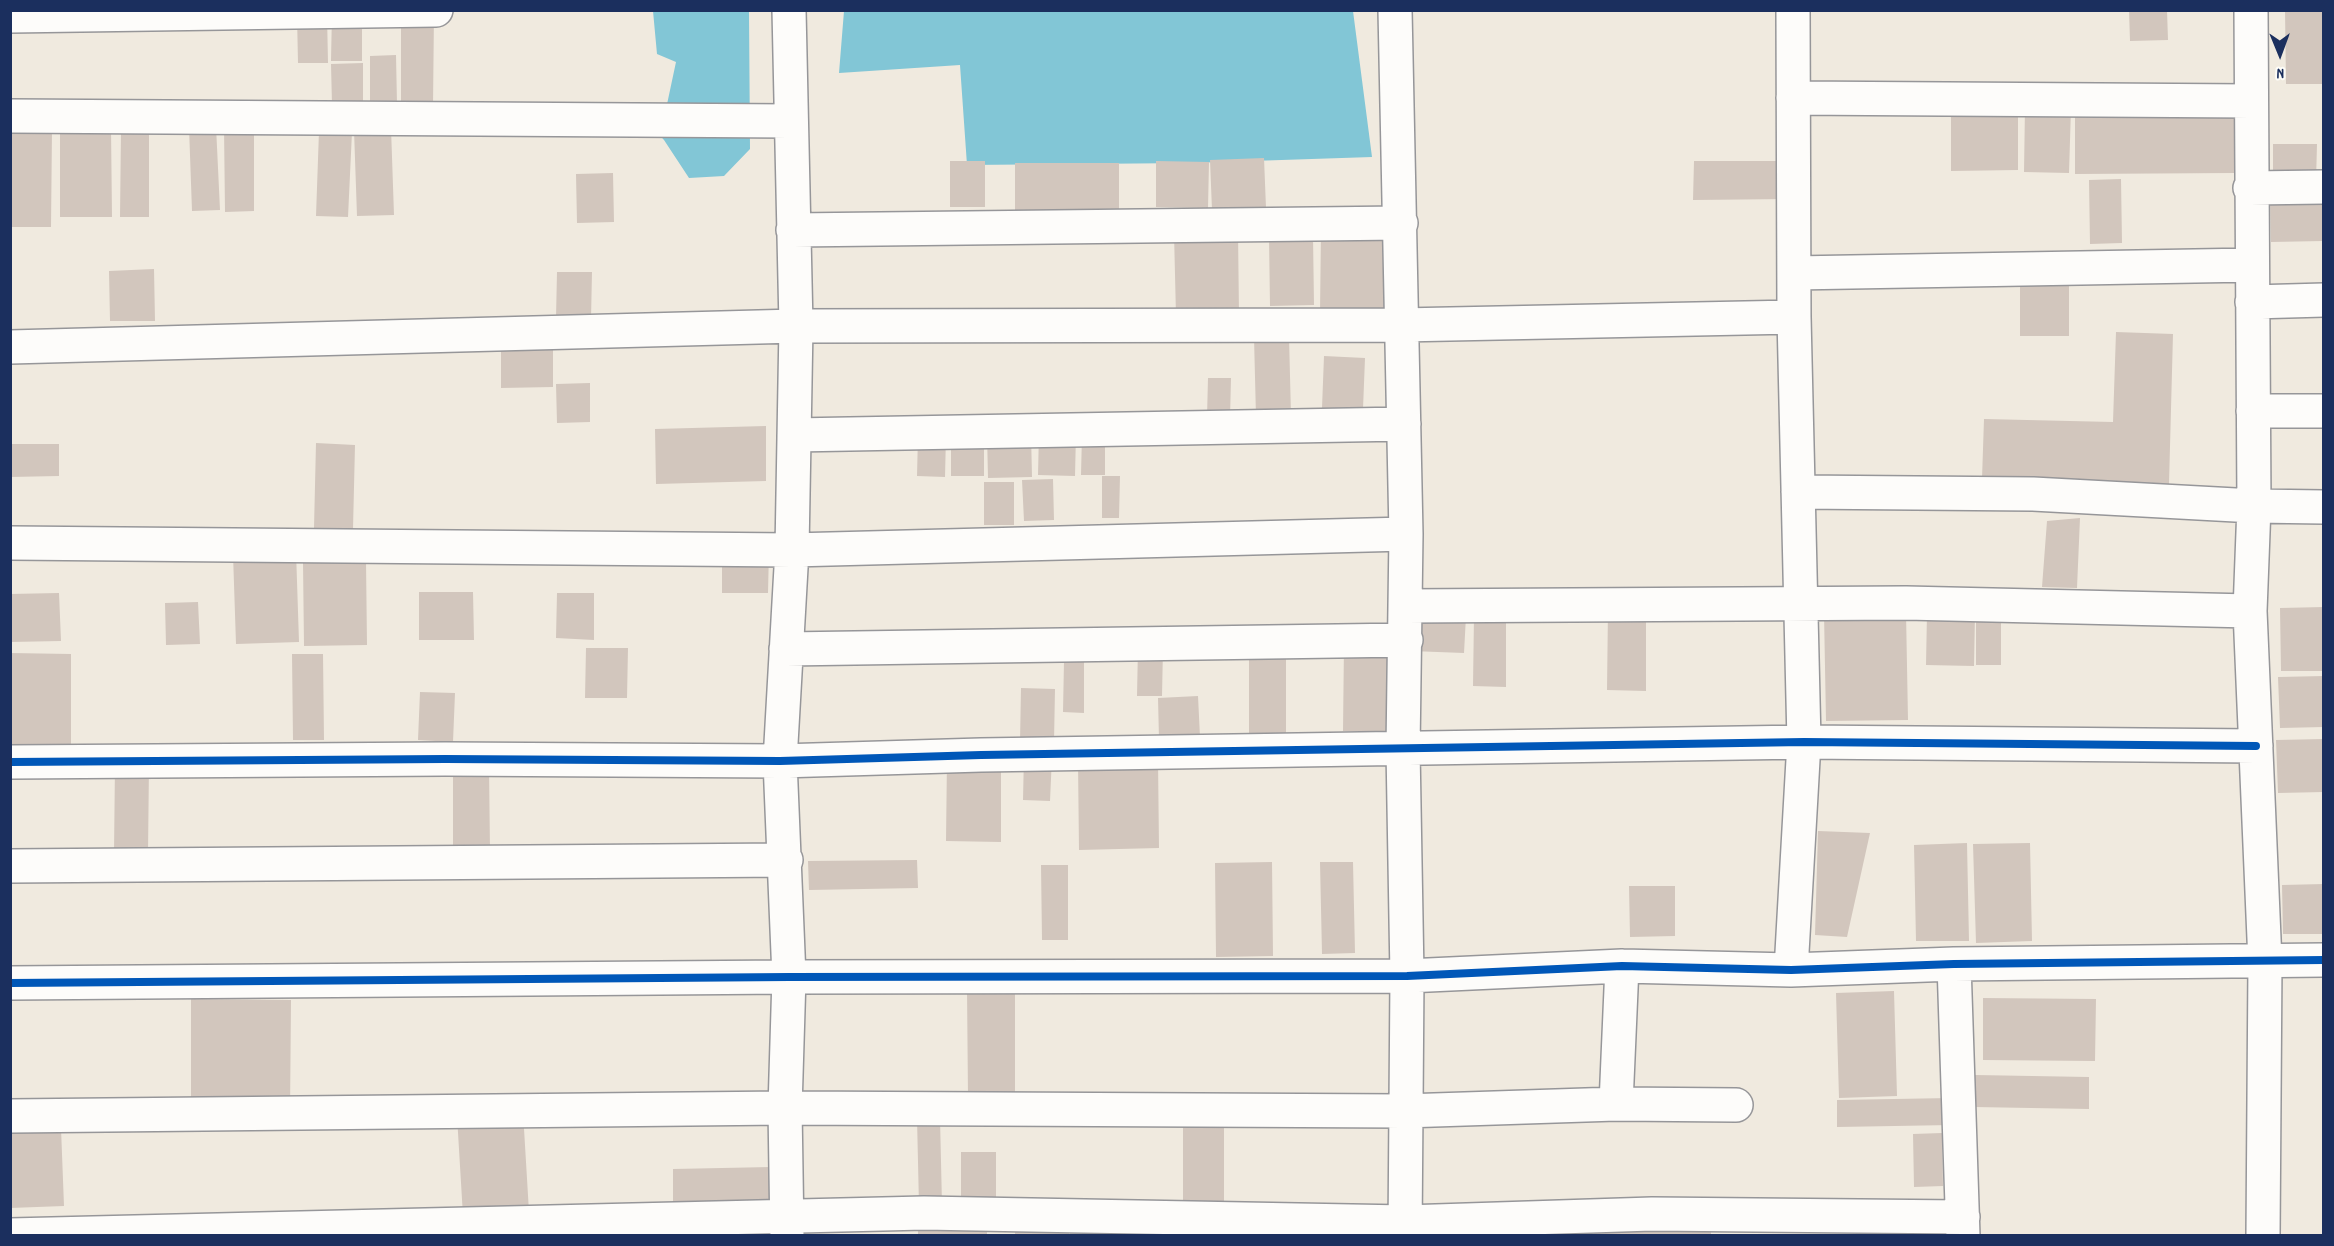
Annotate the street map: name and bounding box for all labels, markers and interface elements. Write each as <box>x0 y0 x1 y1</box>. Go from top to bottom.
north arrow <box>2250 24 2310 84</box>
text: N <box>2276 61 2284 84</box>

